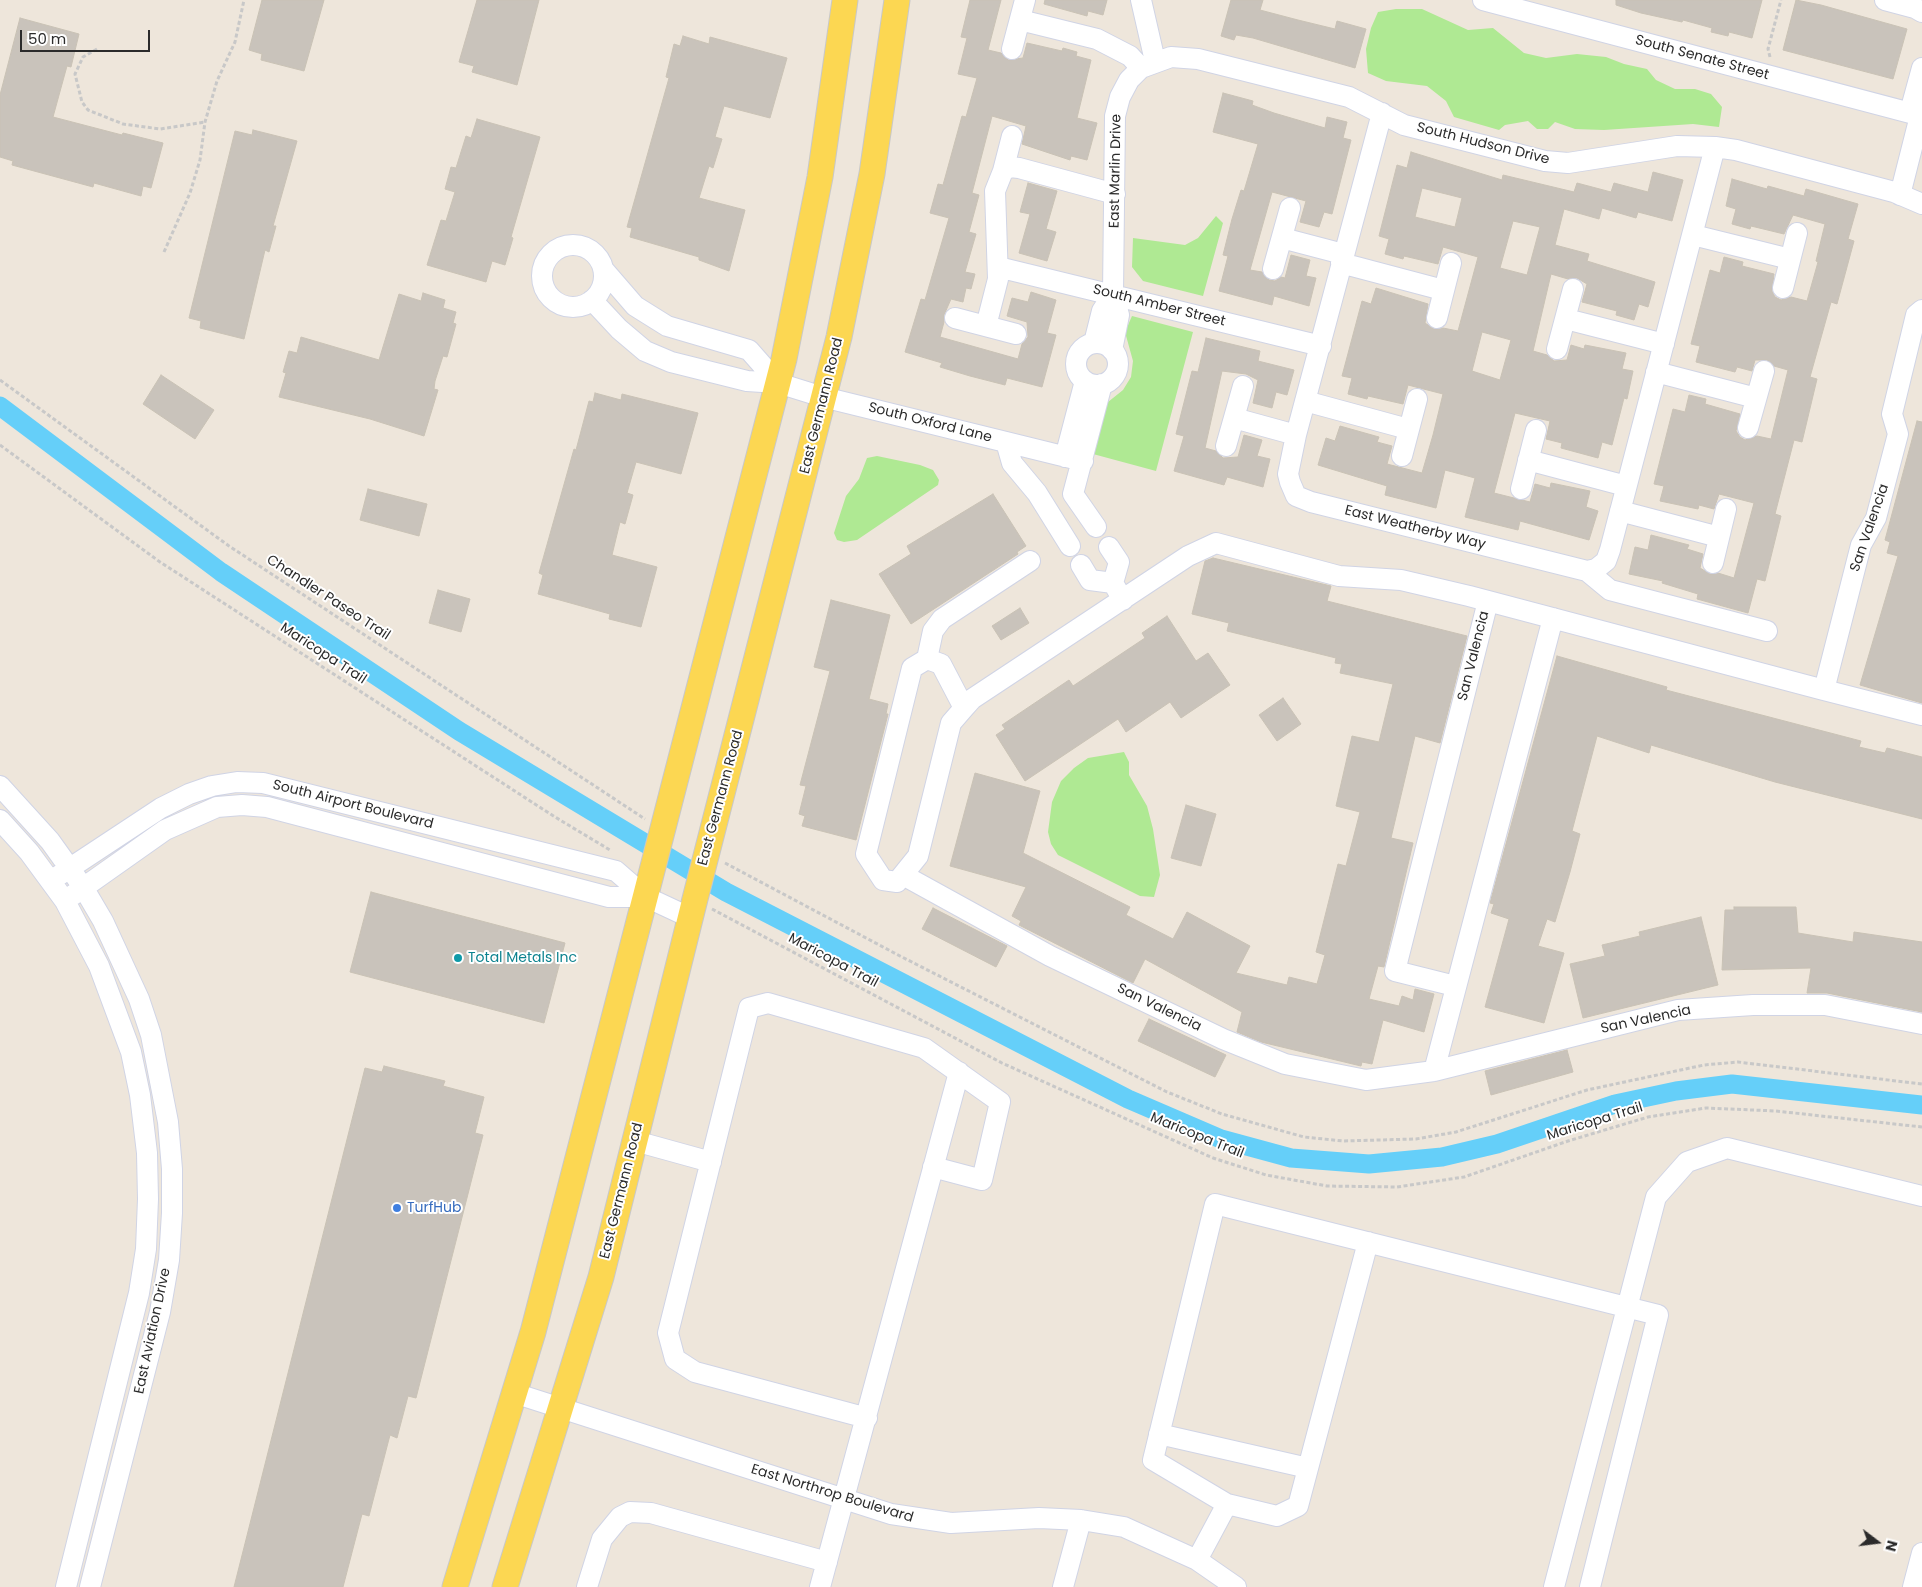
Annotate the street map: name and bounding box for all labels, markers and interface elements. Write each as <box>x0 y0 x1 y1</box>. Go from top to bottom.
scale bar <box>22 20 152 52</box>
text: 50 m <box>28 28 66 49</box>
street label: South Senate Street <box>1633 32 1771 84</box>
street label: East Marlin Drive <box>1107 114 1125 228</box>
street label: South Hudson Drive <box>1415 119 1551 169</box>
street label: South Amber Street <box>1091 281 1227 331</box>
street label: East Germann Road <box>797 336 847 476</box>
street label: South Oxford Lane <box>866 400 994 446</box>
street label: San Valencia <box>1847 482 1893 574</box>
street label: East Weatherby Way <box>1343 502 1487 554</box>
street label: Chandler Paseo Trail <box>263 552 393 644</box>
street label: San Valencia <box>1455 609 1493 703</box>
street label: Maricopa Trail <box>277 620 369 688</box>
street label: East Germann Road <box>695 728 747 868</box>
street label: South Airport Boulevard <box>271 777 435 833</box>
street label: Maricopa Trail <box>785 930 881 992</box>
place label: Total Metals Inc <box>468 950 577 966</box>
marker: Total Metals Inc <box>452 952 464 964</box>
street label: San Valencia <box>1114 980 1204 1036</box>
street label: San Valencia <box>1599 1002 1693 1038</box>
street label: Maricopa Trail <box>1545 1099 1645 1145</box>
street label: Maricopa Trail <box>1148 1110 1246 1162</box>
street label: East Germann Road <box>597 1121 647 1261</box>
place label: TurfHub <box>407 1200 461 1216</box>
marker: TurfHub <box>391 1202 403 1214</box>
street label: East Aviation Drive <box>131 1267 175 1395</box>
street label: East Northrop Boulevard <box>749 1461 915 1527</box>
north arrow <box>1852 1517 1902 1567</box>
text: N <box>1880 1538 1903 1554</box>

